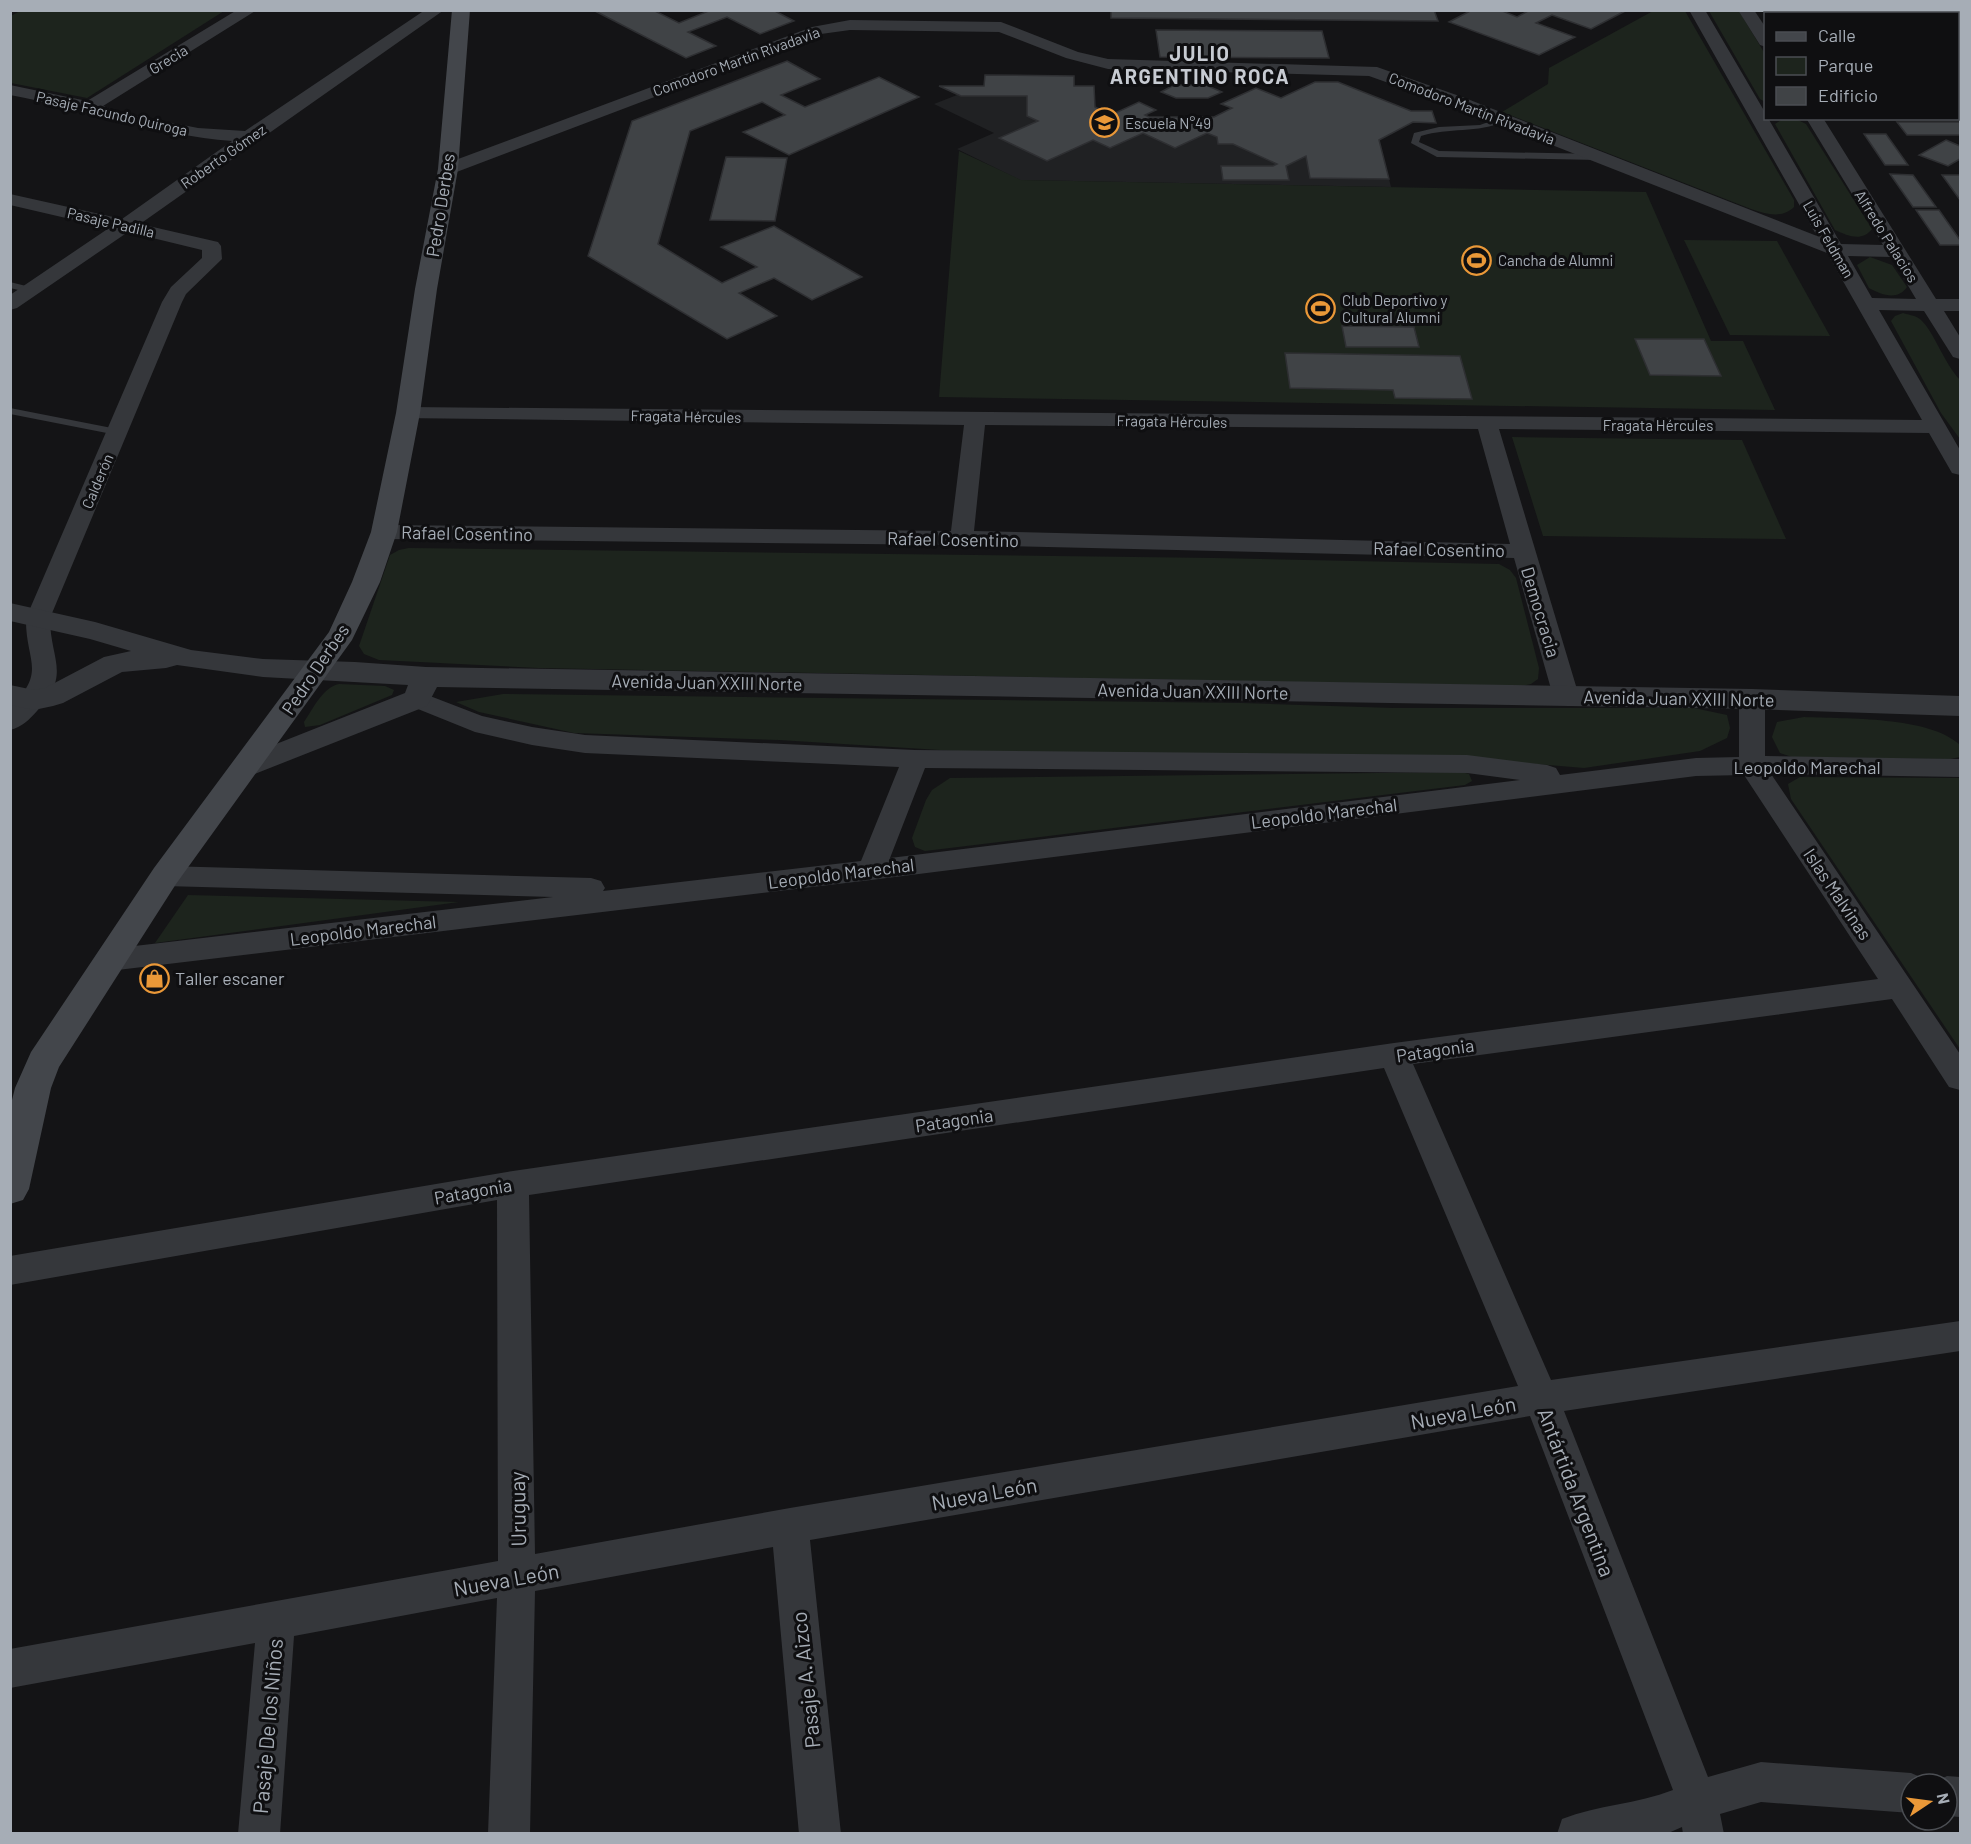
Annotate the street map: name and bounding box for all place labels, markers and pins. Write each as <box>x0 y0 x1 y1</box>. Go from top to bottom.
school or university icon: Escuela N°49 <box>1088 107 1120 139</box>
place label: Escuela N°49 <box>1125 114 1211 132</box>
sports icon: Cancha de Alumni <box>1461 244 1493 276</box>
place label: Cancha de Alumni <box>1498 251 1613 269</box>
place label: Club Deportivo y Cultural Alumni <box>1342 291 1447 326</box>
sports icon: Club Deportivo y Cultural Alumni <box>1305 293 1337 325</box>
shop icon: Taller escaner <box>138 962 170 994</box>
place label: Taller escaner <box>175 967 285 989</box>

